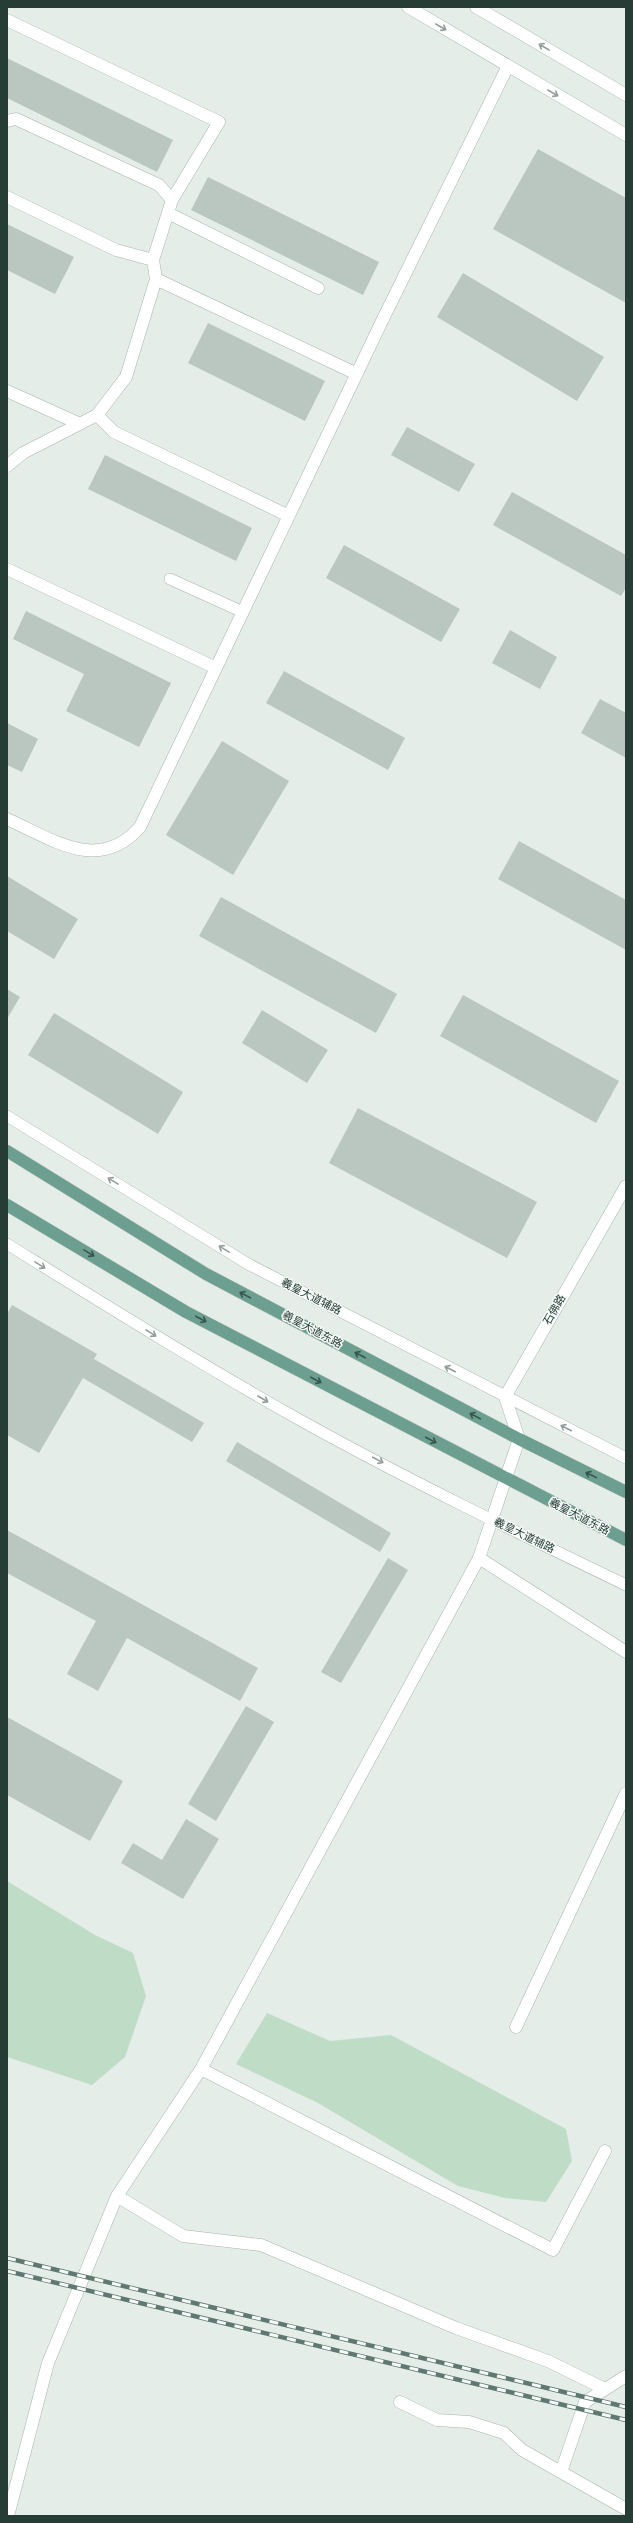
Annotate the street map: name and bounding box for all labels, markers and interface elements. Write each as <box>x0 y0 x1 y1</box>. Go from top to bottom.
one-way arrow <box>435 23 447 31</box>
one-way arrow <box>538 43 550 51</box>
one-way arrow <box>547 89 559 97</box>
one-way arrow <box>107 1177 119 1185</box>
one-way arrow <box>219 1245 230 1253</box>
one-way arrow <box>83 1250 95 1258</box>
one-way arrow <box>34 1261 45 1269</box>
street label: 羲皇大道辅路 <box>278 1276 344 1318</box>
one-way arrow <box>239 1290 251 1298</box>
street label: 石佛路 <box>541 1292 569 1328</box>
street label: 羲皇大道东路 <box>280 1308 344 1352</box>
one-way arrow <box>194 1316 206 1324</box>
one-way arrow <box>145 1329 156 1337</box>
one-way arrow <box>354 1351 366 1359</box>
one-way arrow <box>444 1365 456 1372</box>
one-way arrow <box>309 1376 321 1384</box>
one-way arrow <box>257 1395 269 1403</box>
one-way arrow <box>469 1412 481 1419</box>
one-way arrow <box>560 1424 572 1431</box>
one-way arrow <box>425 1437 437 1444</box>
one-way arrow <box>371 1457 383 1465</box>
one-way arrow <box>585 1471 597 1478</box>
street label: 羲皇大道东路 <box>546 1496 612 1538</box>
street label: 羲皇大道辅路 <box>491 1515 557 1557</box>

